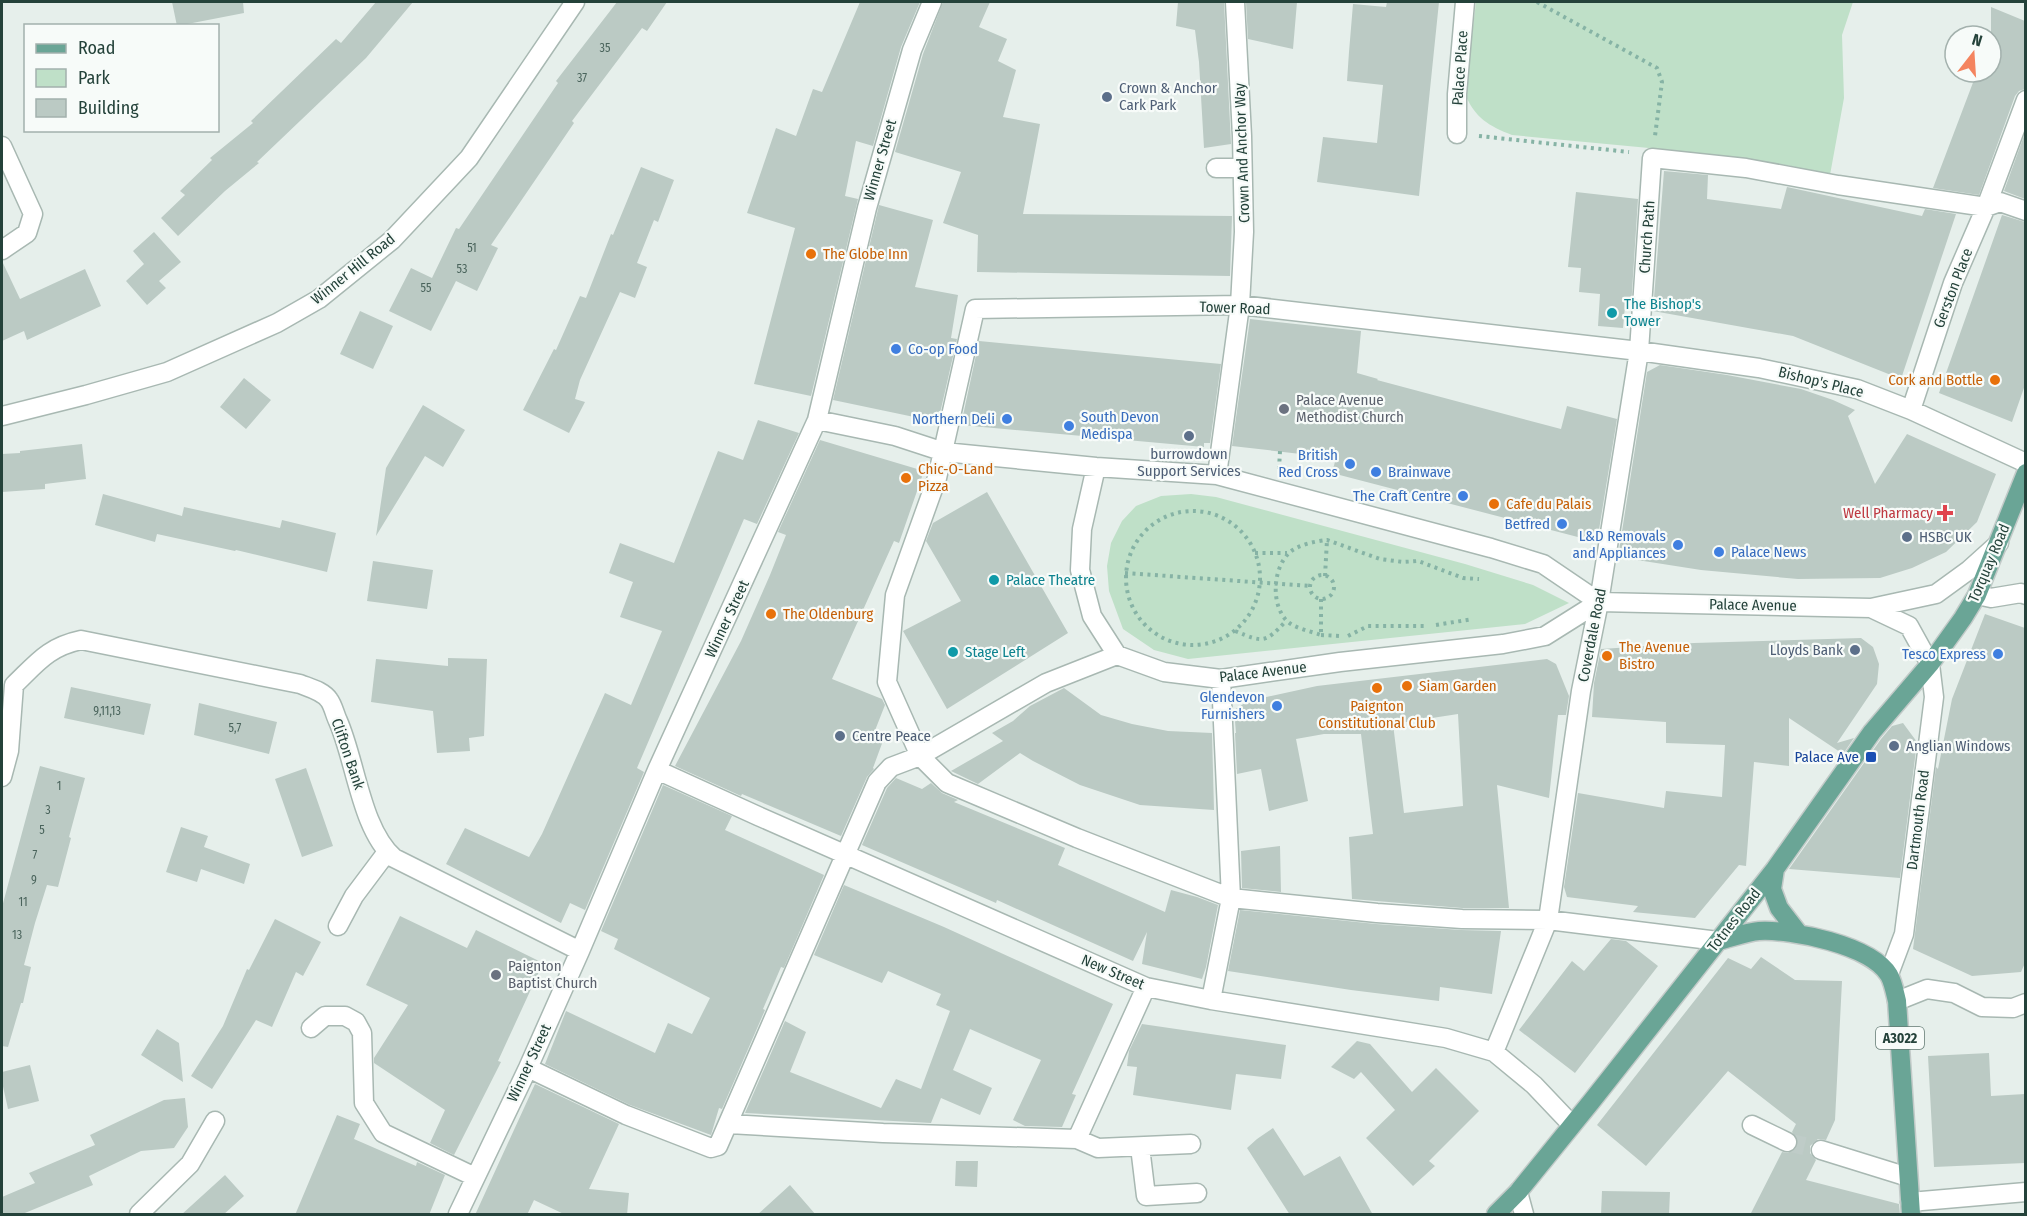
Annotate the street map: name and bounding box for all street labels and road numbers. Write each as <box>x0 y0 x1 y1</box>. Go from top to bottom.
street label: Palace Place <box>1448 30 1472 106</box>
street label: Crown And Anchor Way <box>1231 82 1253 223</box>
street label: Winner Street <box>860 117 900 203</box>
street label: Church Path <box>1635 200 1659 274</box>
street label: Winner Hill Road <box>308 230 398 308</box>
street label: Gerston Place <box>1930 246 1976 330</box>
street label: Tower Road <box>1199 298 1271 318</box>
street label: Bishop's Place <box>1776 363 1866 401</box>
street label: Torquay Road <box>1964 521 2014 605</box>
street label: Winner Street <box>701 577 753 661</box>
street label: Coverdale Road <box>1574 587 1610 683</box>
street label: Palace Avenue <box>1709 595 1797 615</box>
street label: Palace Avenue <box>1218 658 1308 686</box>
street label: Clifton Bank <box>327 716 369 792</box>
street label: Dartmouth Road <box>1903 769 1933 871</box>
street label: Totnes Road <box>1704 885 1764 955</box>
street label: New Street <box>1079 951 1147 993</box>
street label: Winner Street <box>503 1021 555 1105</box>
road number: A3022 <box>1876 1027 1924 1049</box>

